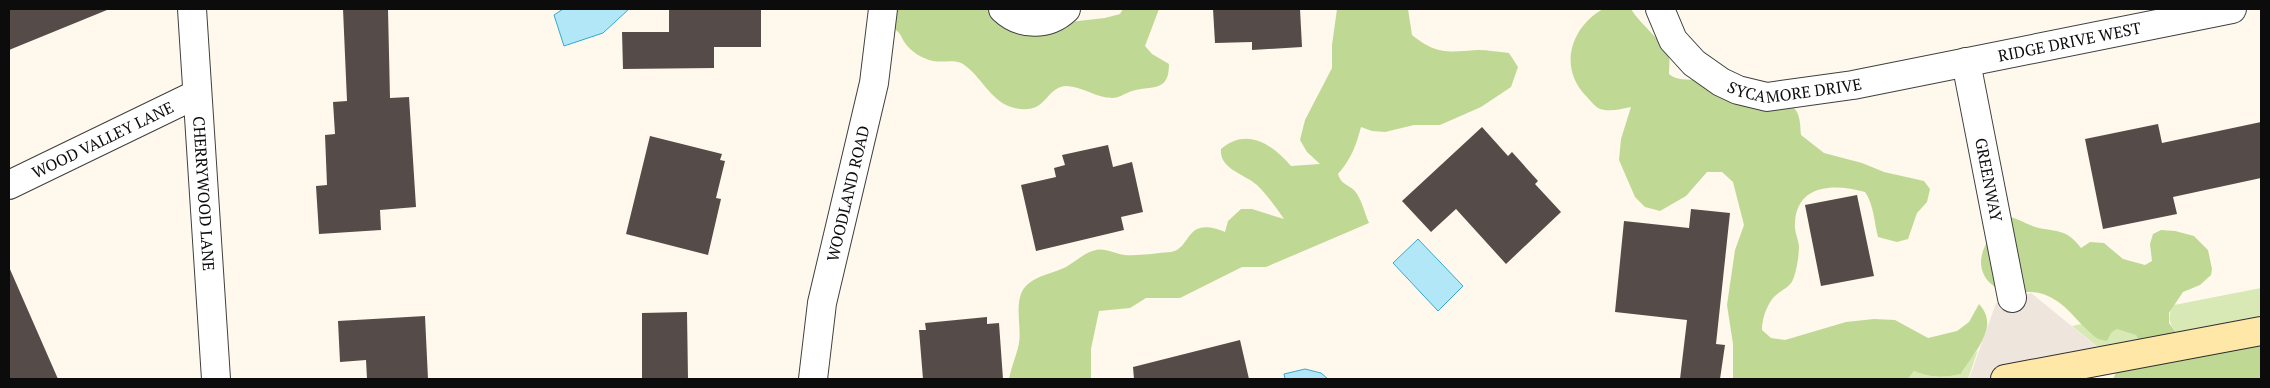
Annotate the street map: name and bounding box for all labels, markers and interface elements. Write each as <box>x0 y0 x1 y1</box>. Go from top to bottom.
street label: RIDGE DRIVE WEST <box>1996 16 2143 67</box>
street label: SYCAMORE DRIVE <box>1724 73 1864 108</box>
street label: WOOD VALLEY LANE <box>28 96 177 183</box>
street label: CHERRYWOOD LANE <box>188 116 220 272</box>
street label: WOODLAND ROAD <box>821 123 875 264</box>
street label: GREENWAY <box>1970 136 2008 224</box>

